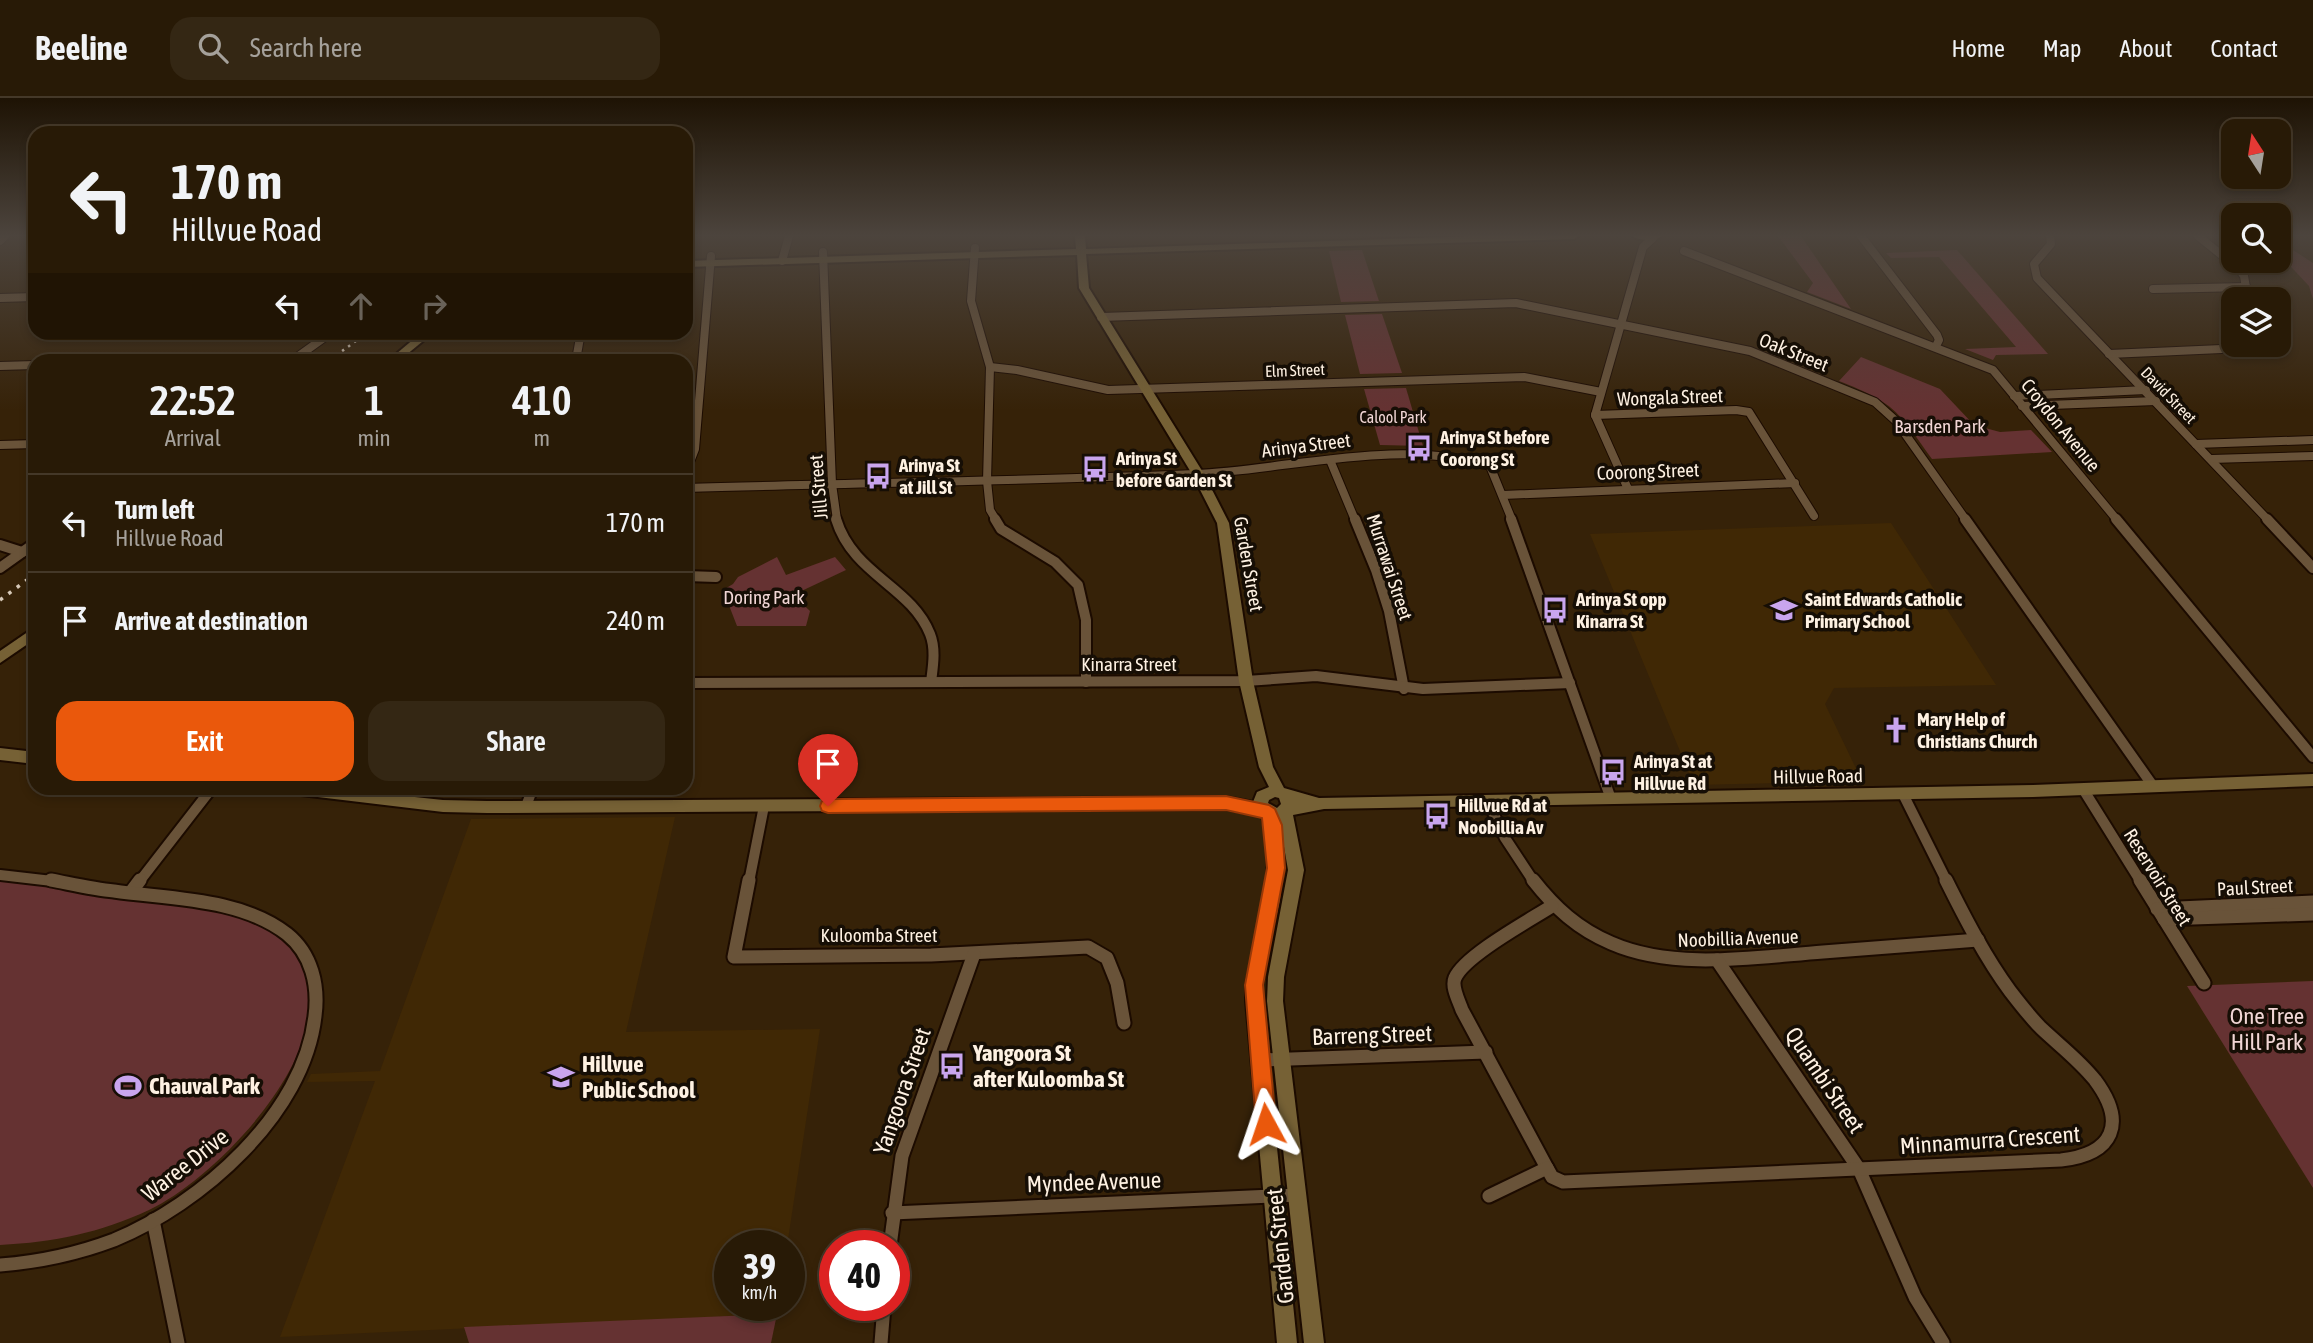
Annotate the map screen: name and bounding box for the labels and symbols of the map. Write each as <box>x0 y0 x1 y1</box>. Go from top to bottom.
north arrow <box>2221 119 2291 189</box>
street label: Oak Street <box>1756 328 1832 376</box>
street label: Elm Street <box>1265 360 1326 380</box>
street label: David Street <box>2138 363 2201 427</box>
street label: Croydon Avenue <box>2017 374 2105 476</box>
street label: Wongala Street <box>1617 384 1723 410</box>
park label: Calool Park <box>1360 408 1426 426</box>
park label: Barsden Park <box>1894 415 1986 437</box>
place label: Arinya St before Coorong St <box>1439 426 1550 470</box>
street label: Arinya Street <box>1260 429 1352 461</box>
bus stop icon: Arinya St before Coorong St <box>1404 433 1434 463</box>
place label: Arinya St before Garden St <box>1115 447 1233 491</box>
street label: Jill Street <box>804 454 832 520</box>
place label: Arinya St at Jill St <box>898 454 961 498</box>
bus stop icon: Arinya St before Garden St <box>1080 454 1110 484</box>
street label: Coorong Street <box>1596 458 1700 484</box>
bus stop icon: Arinya St at Jill St <box>863 461 893 491</box>
street label: Murrawai Street <box>1363 511 1417 623</box>
street label: Garden Street <box>1230 515 1268 613</box>
park label: Doring Park <box>723 586 805 608</box>
place label: Arinya St opp Kinarra St <box>1575 588 1667 632</box>
place label: Saint Edwards Catholic Primary School <box>1805 588 1962 632</box>
bus stop icon: Arinya St opp Kinarra St <box>1540 595 1570 625</box>
school or university icon: Saint Edwards Catholic Primary School <box>1769 595 1799 625</box>
street label: Kinarra Street <box>1081 653 1177 675</box>
place label: Mary Help of Christians Church <box>1917 708 2037 752</box>
church icon: Mary Help of Christians Church <box>1881 715 1911 745</box>
pin <box>798 734 858 806</box>
place label: Arinya St at Hillvue Rd <box>1633 750 1712 794</box>
bus stop icon: Arinya St at Hillvue Rd <box>1598 757 1628 787</box>
street label: Hillvue Road <box>1773 764 1863 788</box>
place label: Hillvue Rd at Noobillia Av <box>1458 794 1547 838</box>
bus stop icon: Hillvue Rd at Noobillia Av <box>1422 801 1452 831</box>
street label: Reservoir Street <box>2120 825 2196 929</box>
street label: Paul Street <box>2216 874 2294 900</box>
street label: Kuloomba Street <box>821 924 937 946</box>
street label: Noobillia Avenue <box>1677 925 1799 951</box>
park label: One Tree Hill Park <box>2230 1003 2304 1055</box>
street label: Barreng Street <box>1311 1020 1433 1050</box>
street label: Quambi Street <box>1780 1022 1870 1138</box>
street label: Yangoora Street <box>868 1024 936 1158</box>
place label: Yangoora St after Kuloomba St <box>972 1040 1124 1092</box>
place label: Hillvue Public School <box>582 1051 696 1103</box>
bus stop icon: Yangoora St after Kuloomba St <box>937 1051 967 1081</box>
school or university icon: Hillvue Public School <box>546 1062 576 1092</box>
sports icon: Chauval Park <box>113 1071 143 1101</box>
place label: Chauval Park <box>149 1073 261 1099</box>
position arrow <box>1229 1087 1303 1161</box>
street label: Minnamurra Crescent <box>1899 1121 2081 1159</box>
street label: Waree Drive <box>137 1123 233 1207</box>
street label: Myndee Avenue <box>1026 1167 1162 1197</box>
street label: Garden Street <box>1261 1187 1299 1305</box>
speed limit sign: 40 <box>819 1230 910 1321</box>

